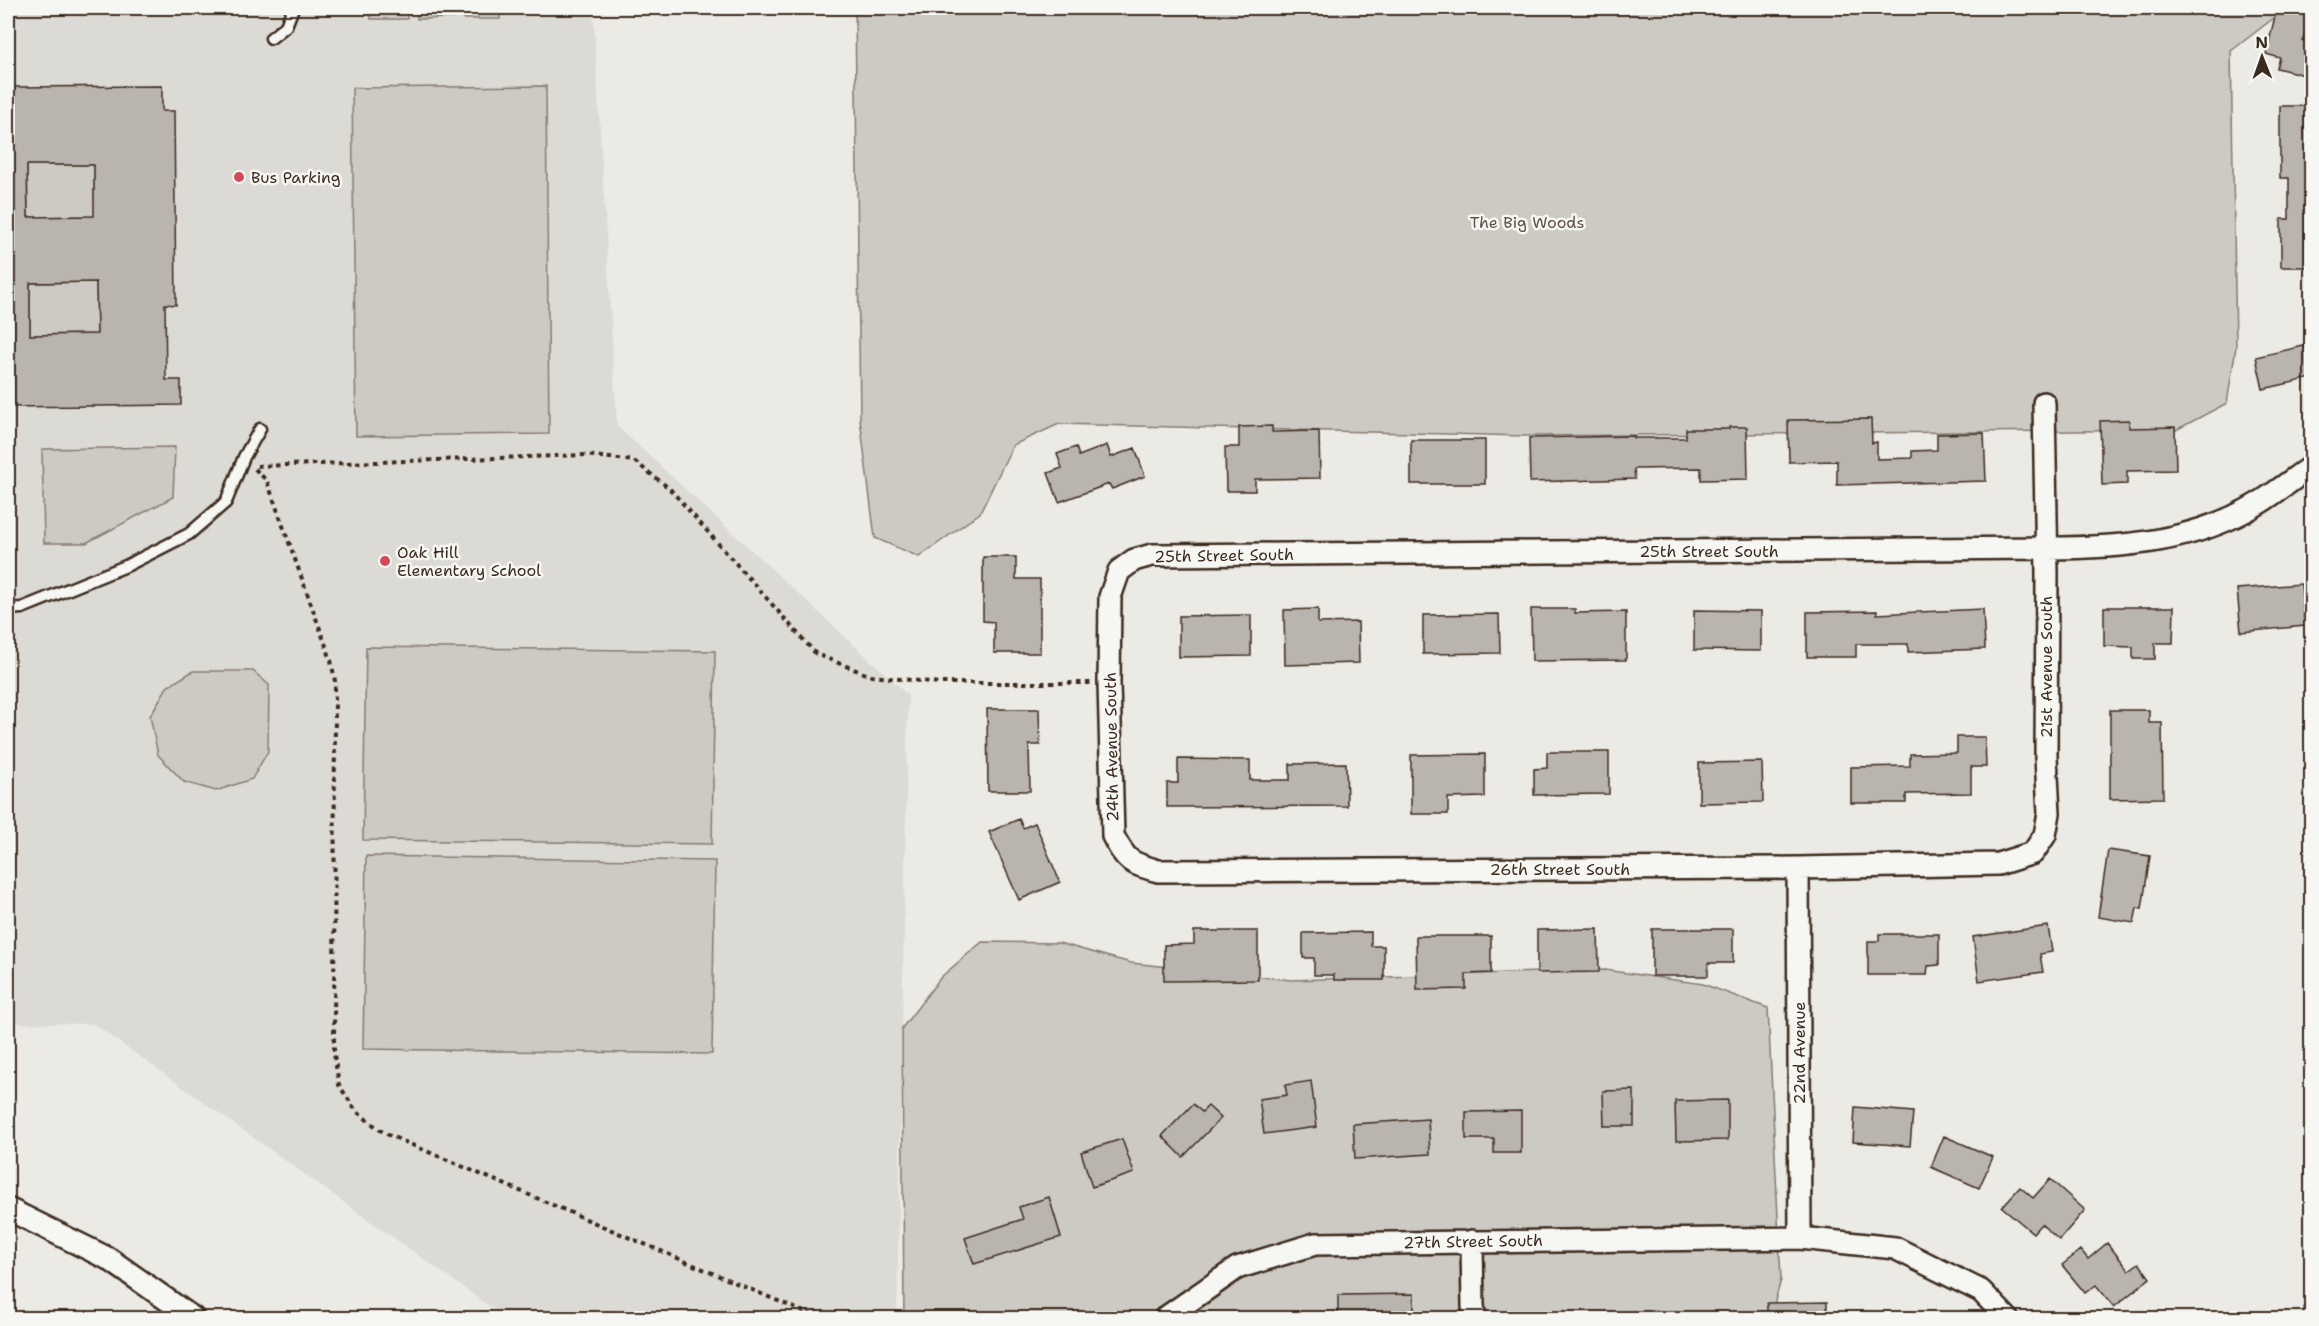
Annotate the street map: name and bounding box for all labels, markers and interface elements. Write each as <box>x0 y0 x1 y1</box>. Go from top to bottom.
north arrow <box>2232 27 2292 87</box>
text: N <box>2255 32 2268 53</box>
place label: Bus Parking <box>251 167 341 188</box>
marker: Bus Parking <box>232 170 246 184</box>
park label: The Big Woods <box>1470 212 1584 233</box>
street label: 25th Street South <box>1639 541 1779 562</box>
place label: Oak Hill Elementary School <box>397 542 541 581</box>
street label: 25th Street South <box>1154 544 1294 567</box>
marker: Oak Hill Elementary School <box>378 554 392 568</box>
street label: 21st Avenue South <box>2036 596 2057 738</box>
street label: 24th Avenue South <box>1100 672 1123 822</box>
street label: 26th Street South <box>1490 859 1630 880</box>
street label: 22nd Avenue <box>1789 1002 1810 1104</box>
street label: 27th Street South <box>1403 1230 1543 1253</box>

